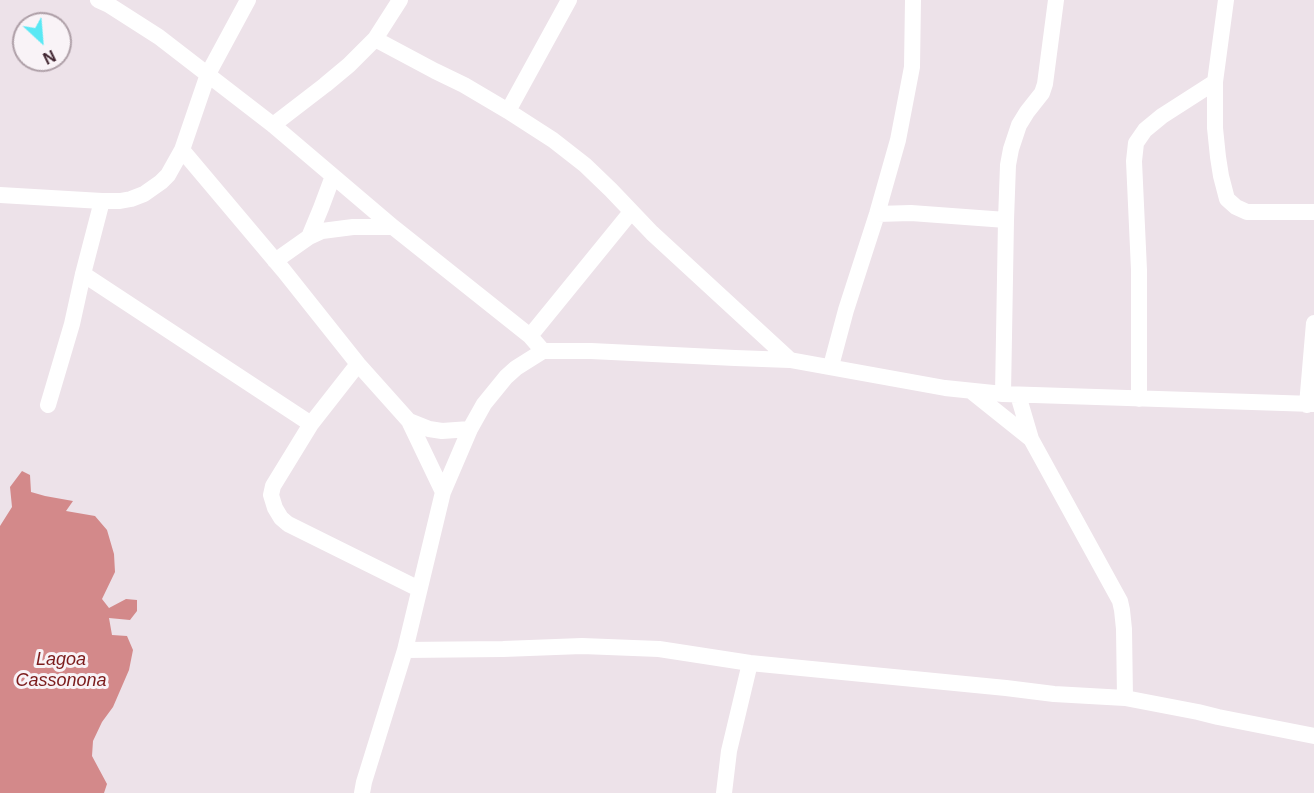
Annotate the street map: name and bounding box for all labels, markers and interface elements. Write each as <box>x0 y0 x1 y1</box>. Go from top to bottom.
north arrow <box>12 12 72 72</box>
text: N <box>40 47 58 67</box>
water label: Lagoa Cassonona <box>15 649 107 692</box>

